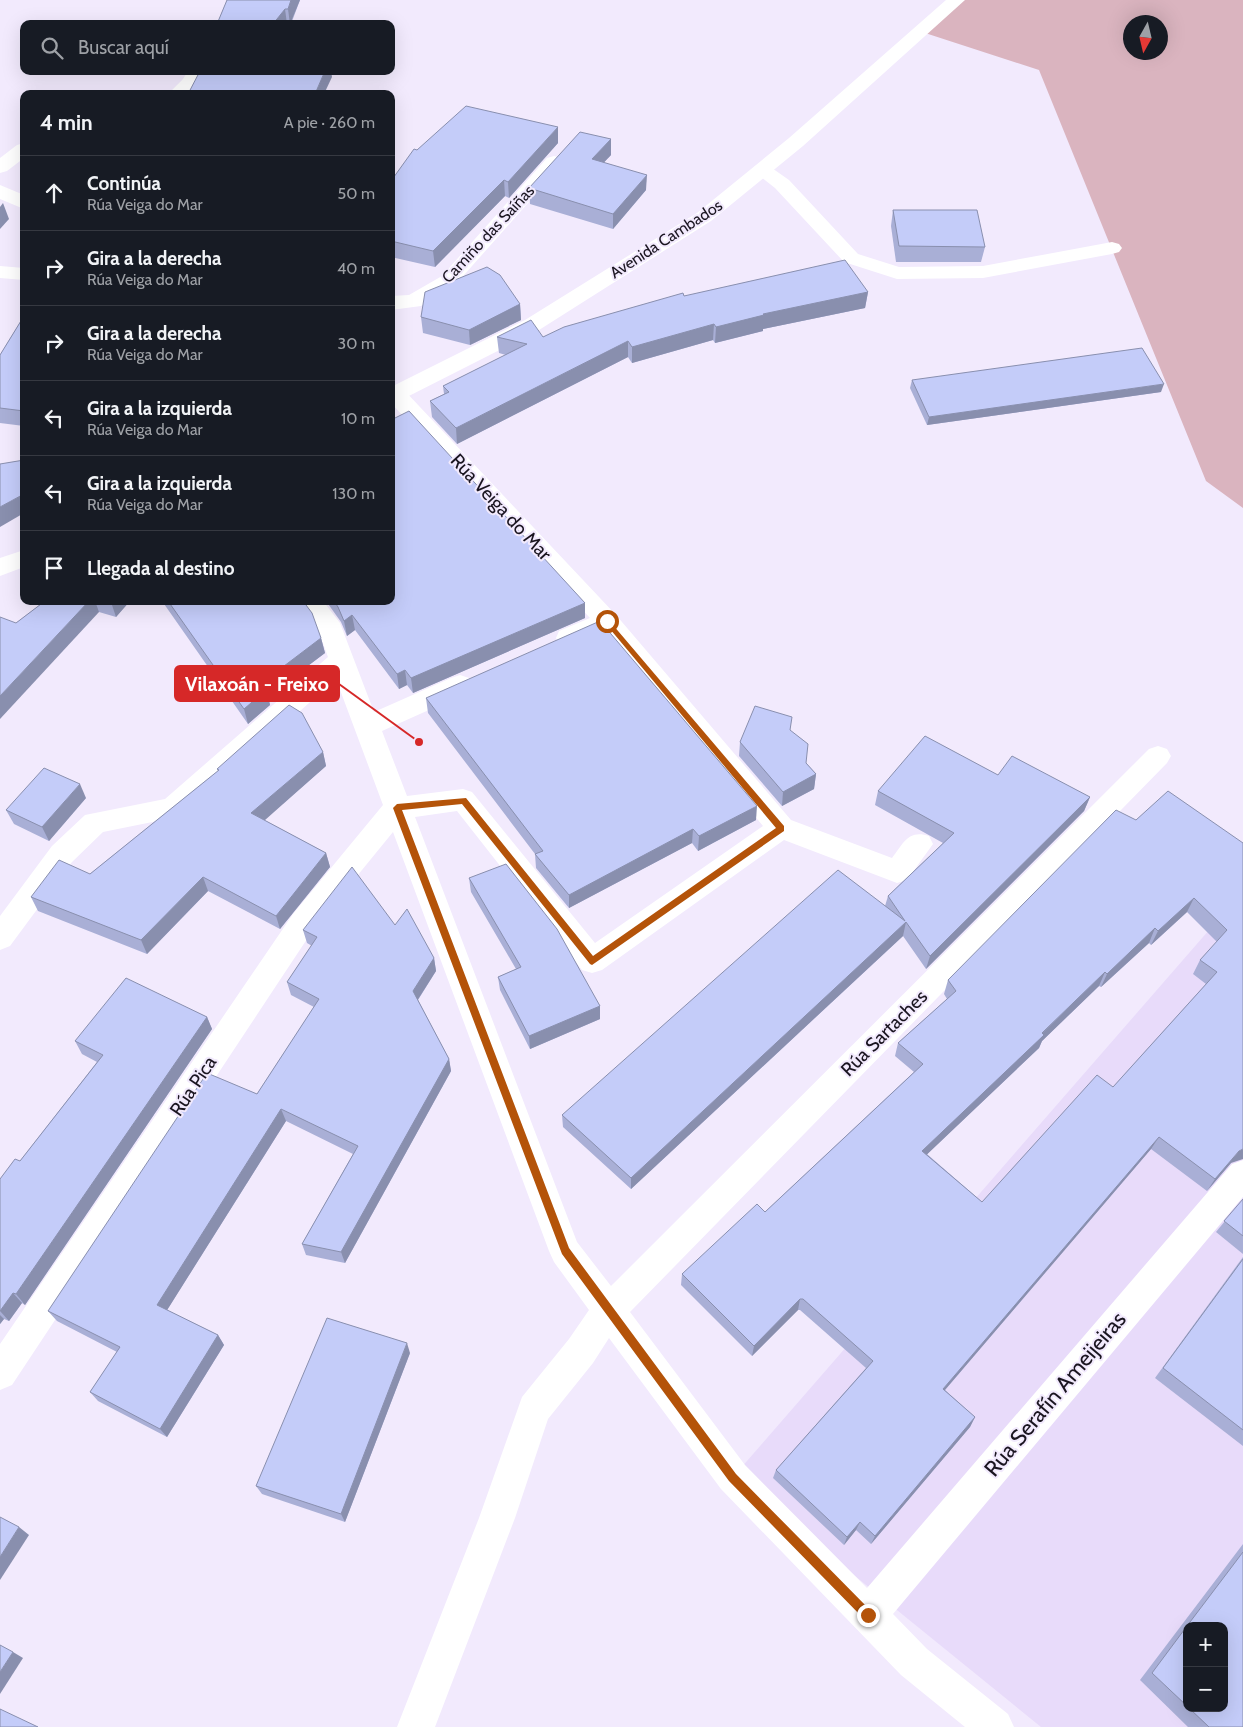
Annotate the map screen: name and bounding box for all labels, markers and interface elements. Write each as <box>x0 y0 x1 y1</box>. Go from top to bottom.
north arrow <box>1123 15 1168 60</box>
search box <box>20 20 395 75</box>
icon: search <box>38 34 66 62</box>
text: Buscar aquí <box>78 36 169 59</box>
text: 4 min <box>40 110 93 135</box>
text: A pie · 260 m <box>284 113 375 132</box>
text: Continúa <box>87 172 161 195</box>
icon: ahead <box>40 179 68 207</box>
street label: Camiño das Saíñas <box>438 181 538 287</box>
text: 50 m <box>338 184 375 203</box>
text: Rúa Veiga do Mar <box>87 195 203 214</box>
street label: Avenida Cambados <box>606 195 726 282</box>
text: Gira a la derecha <box>87 247 222 270</box>
icon: right <box>40 254 68 282</box>
text: 40 m <box>337 259 375 278</box>
text: Rúa Veiga do Mar <box>87 270 203 289</box>
text: Gira a la derecha <box>87 322 222 345</box>
icon: right <box>40 329 68 357</box>
text: 30 m <box>338 334 375 353</box>
text: Rúa Veiga do Mar <box>87 345 203 364</box>
text: Gira a la izquierda <box>87 397 232 420</box>
icon: left <box>40 404 68 432</box>
text: 10 m <box>341 409 375 428</box>
text: Rúa Veiga do Mar <box>87 420 203 439</box>
street label: Rúa Veiga do Mar <box>446 449 556 565</box>
text: Gira a la izquierda <box>87 472 232 495</box>
icon: left <box>40 479 68 507</box>
text: 130 m <box>332 484 375 503</box>
text: Rúa Veiga do Mar <box>87 495 203 514</box>
icon: arrive <box>40 554 68 582</box>
text: Llegada al destino <box>87 557 234 580</box>
route start <box>596 610 619 633</box>
callout: Vilaxoán - Freixo <box>175 666 339 701</box>
text: Vilaxoán - Freixo <box>185 672 329 696</box>
street label: Rúa Sartaches <box>836 985 932 1081</box>
street label: Rúa Pica <box>165 1052 221 1120</box>
street label: Rúa Serafín Ameijeiras <box>978 1306 1132 1482</box>
route end <box>857 1604 880 1627</box>
map controls <box>1183 1622 1228 1712</box>
button: + <box>1183 1622 1228 1667</box>
button: − <box>1183 1667 1228 1712</box>

